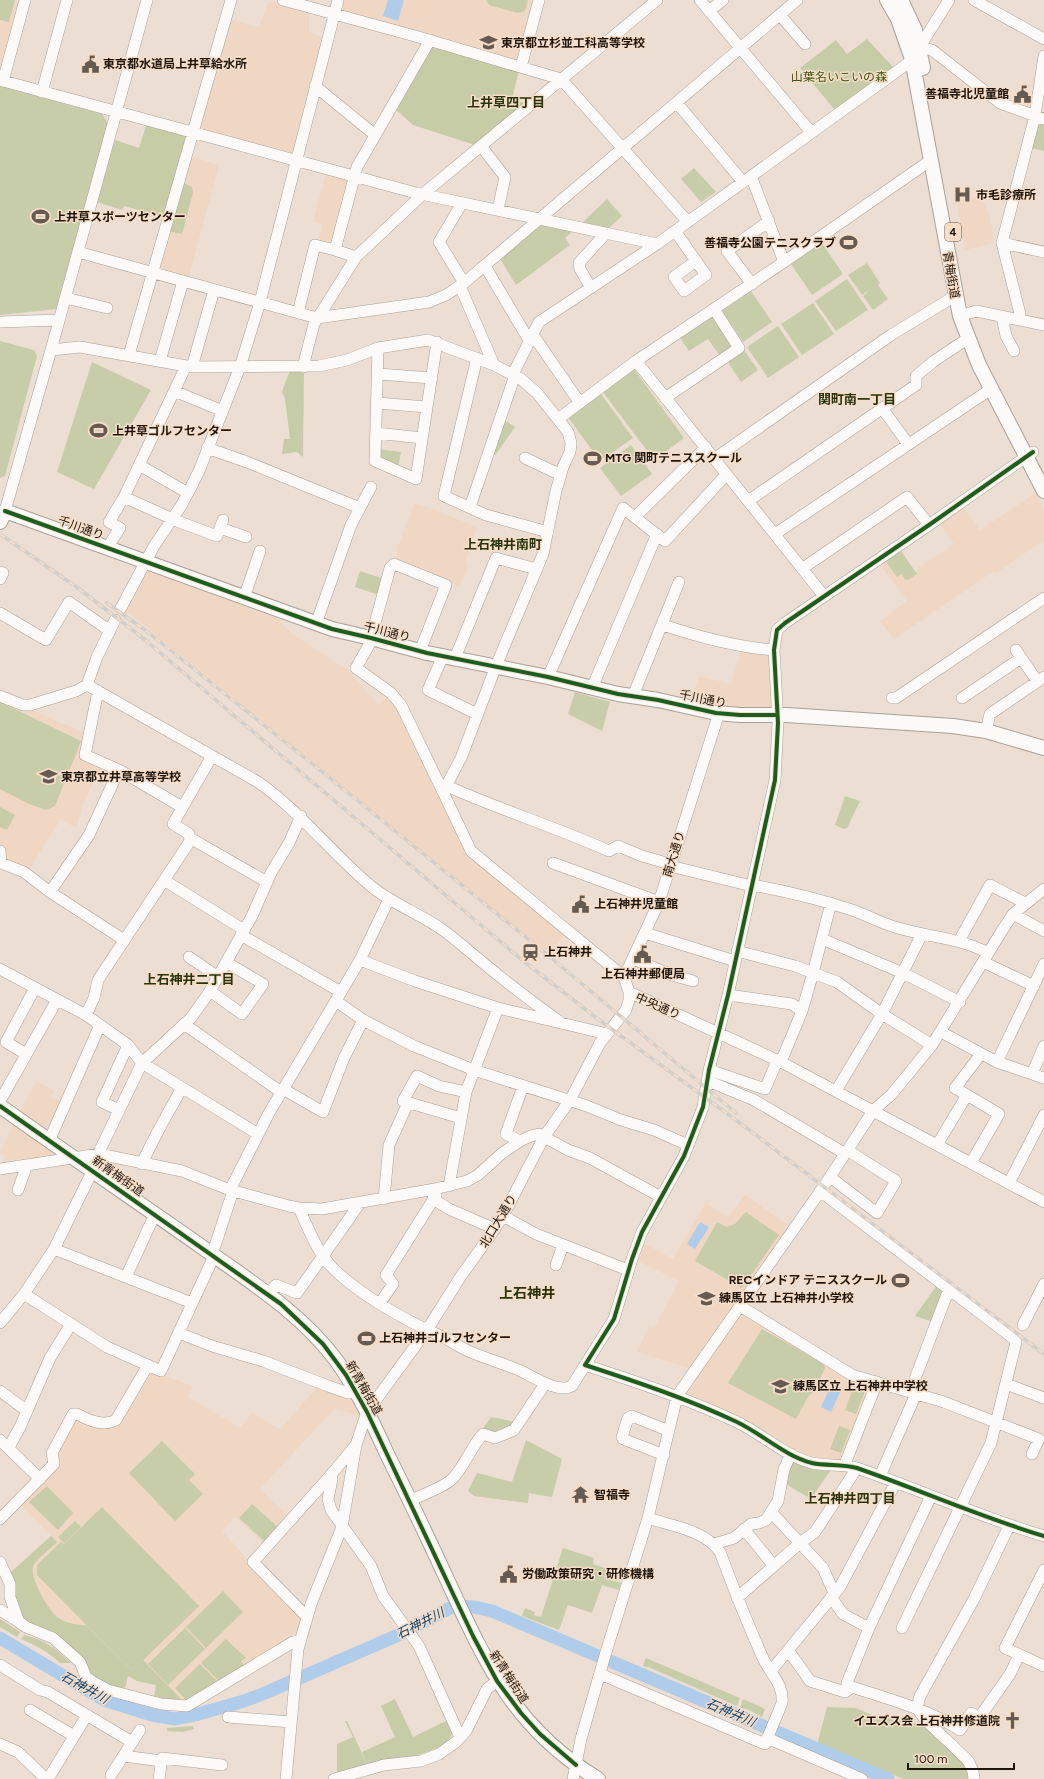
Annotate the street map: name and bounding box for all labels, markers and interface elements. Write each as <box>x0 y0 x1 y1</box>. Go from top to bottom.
school or university icon: 東京都立杉並工科高等学校 <box>478 33 498 53</box>
place label: 東京都立杉並工科高等学校 <box>501 36 645 50</box>
public building icon: 東京都水道局上井草給水所 <box>80 54 100 74</box>
place label: 東京都水道局上井草給水所 <box>103 57 247 71</box>
park label: 山葉名いこいの森 <box>791 70 887 84</box>
public building icon: 善福寺北児童館 <box>1012 84 1032 104</box>
place label: 善福寺北児童館 <box>925 87 1009 101</box>
district label: 上井草四丁目 <box>467 95 545 110</box>
hospital icon: 市毛診療所 <box>953 185 973 205</box>
place label: 市毛診療所 <box>976 188 1036 202</box>
sports icon: 上井草スポーツセンター <box>31 207 51 227</box>
place label: 上井草スポーツセンター <box>54 210 186 224</box>
road number: 4 <box>945 223 961 241</box>
sports icon: 善福寺公園テニスクラブ <box>839 233 859 253</box>
place label: 善福寺公園テニスクラブ <box>704 236 836 250</box>
street label: 青梅街道 <box>940 250 962 300</box>
district label: 関町南一丁目 <box>818 392 896 407</box>
sports icon: 上井草ゴルフセンター <box>89 421 109 441</box>
place label: 上井草ゴルフセンター <box>112 424 232 438</box>
sports icon: MTG 関町テニススクール <box>582 448 602 468</box>
place label: MTG 関町テニススクール <box>605 451 742 465</box>
street label: 千川通り <box>56 513 106 543</box>
district label: 上石神井南町 <box>464 537 542 552</box>
street label: 千川通り <box>362 619 412 645</box>
street label: 千川通り <box>678 688 728 710</box>
school or university icon: 東京都立井草高等学校 <box>38 767 58 787</box>
place label: 東京都立井草高等学校 <box>61 770 181 784</box>
street label: 南大通り <box>660 829 688 879</box>
public building icon: 上石神井児童館 <box>571 894 591 914</box>
place label: 上石神井児童館 <box>594 897 678 911</box>
station icon: 上石神井 <box>521 942 541 962</box>
place label: 上石神井 <box>544 945 592 959</box>
public building icon: 上石神井郵便局 <box>633 945 653 965</box>
place label: 上石神井郵便局 <box>601 967 685 981</box>
district label: 上石神井二丁目 <box>143 972 235 987</box>
street label: 中央通り <box>633 990 683 1022</box>
street label: 新青梅街道 <box>89 1153 147 1199</box>
street label: 北口大通り <box>477 1192 519 1250</box>
sports icon: RECインドア テニススクール <box>890 1270 910 1290</box>
place label: RECインドア テニススクール <box>729 1273 887 1287</box>
district label: 上石神井 <box>499 1285 555 1302</box>
school or university icon: 練馬区立 上石神井小学校 <box>696 1288 716 1308</box>
place label: 練馬区立 上石神井小学校 <box>719 1291 854 1305</box>
sports icon: 上石神井ゴルフセンター <box>356 1328 376 1348</box>
place label: 上石神井ゴルフセンター <box>379 1331 511 1345</box>
street label: 新青梅街道 <box>343 1359 385 1417</box>
school or university icon: 練馬区立 上石神井中学校 <box>770 1376 790 1396</box>
place label: 練馬区立 上石神井中学校 <box>793 1379 928 1393</box>
temple icon: 智福寺 <box>571 1485 591 1505</box>
place label: 智福寺 <box>594 1488 630 1502</box>
district label: 上石神井四丁目 <box>804 1491 896 1506</box>
public building icon: 労働政策研究・研修機構 <box>499 1564 519 1584</box>
place label: 労働政策研究・研修機構 <box>522 1567 654 1581</box>
water label: 石神井川 <box>394 1604 449 1642</box>
street label: 新青梅街道 <box>487 1648 531 1706</box>
water label: 石神井川 <box>58 1668 113 1708</box>
water label: 石神井川 <box>704 1695 760 1730</box>
church icon: イエズス会 上石神井修道院 <box>1003 1711 1023 1731</box>
place label: イエズス会 上石神井修道院 <box>853 1714 1000 1728</box>
scale bar <box>908 1745 1014 1771</box>
text: 100 m <box>914 1752 948 1766</box>

